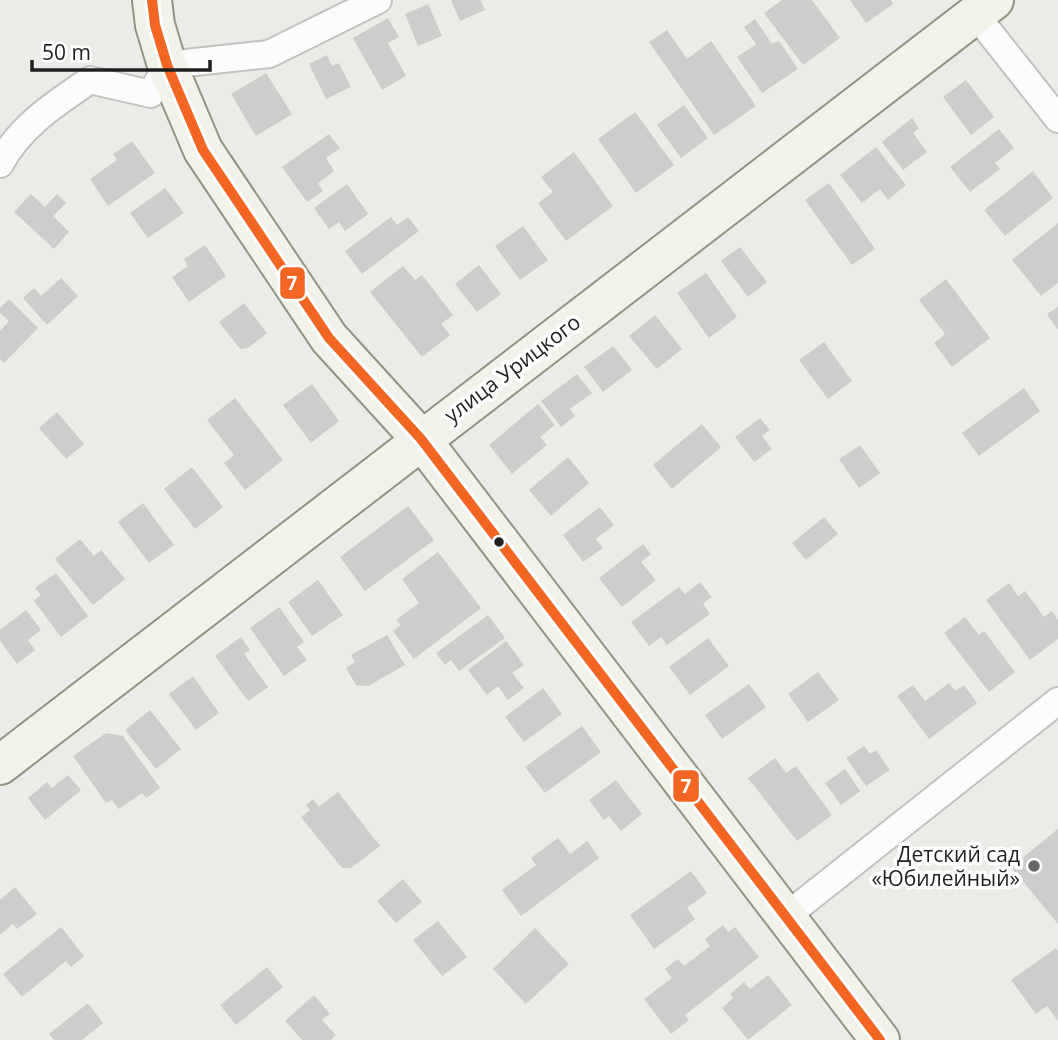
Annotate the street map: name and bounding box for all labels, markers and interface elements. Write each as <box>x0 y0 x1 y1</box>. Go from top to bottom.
scale bar <box>32 28 210 72</box>
text: 50 m <box>42 38 91 66</box>
line badge: 7 <box>279 266 306 300</box>
text: 7 <box>287 270 298 296</box>
street label: улица Урицкого <box>438 308 586 428</box>
unlabelled marker <box>492 535 506 549</box>
line badge: 7 <box>672 769 700 803</box>
text: 7 <box>681 773 692 799</box>
place label: Детский сад «Юбилейный» <box>871 840 1020 892</box>
marker: Детский сад «Юбилейный» <box>1026 858 1042 874</box>

